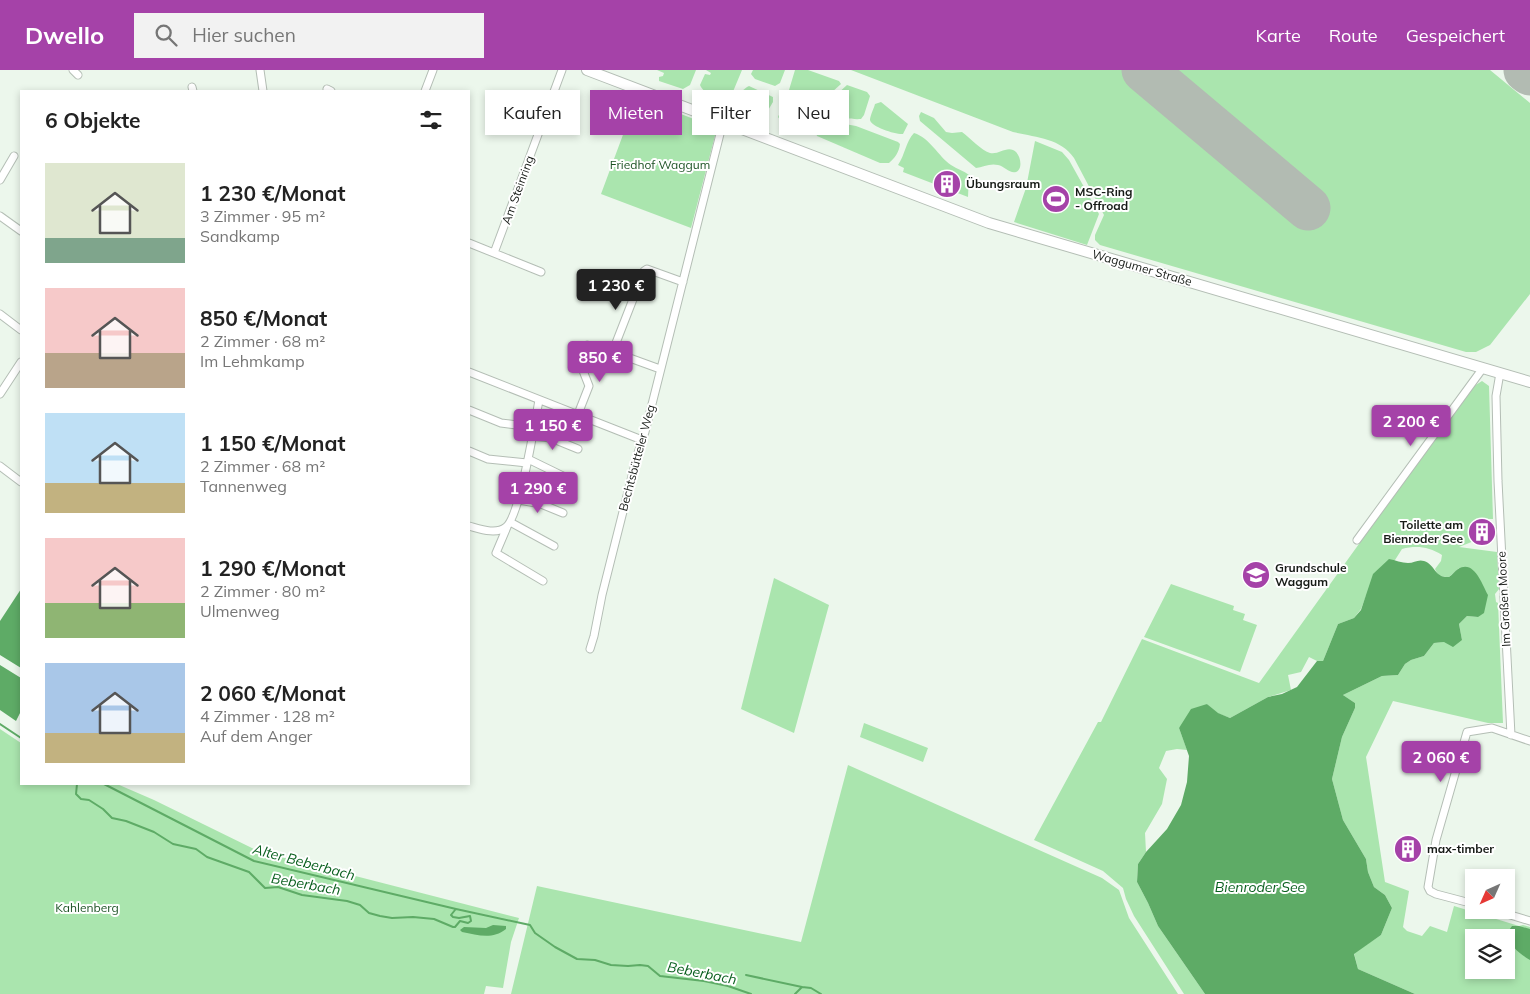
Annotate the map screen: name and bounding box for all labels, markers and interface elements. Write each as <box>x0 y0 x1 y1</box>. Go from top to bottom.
search box <box>134 13 484 58</box>
text: Dwello <box>25 20 104 50</box>
icon: search <box>152 21 180 49</box>
text: Hier suchen <box>192 23 296 47</box>
text: Karte <box>1256 24 1301 47</box>
text: Route <box>1329 24 1378 47</box>
text: Gespeichert <box>1406 24 1505 47</box>
chip: Kaufen <box>485 90 580 135</box>
chip: Mieten <box>590 90 682 135</box>
chip: Filter <box>692 90 769 135</box>
chip: Neu <box>779 90 849 135</box>
icon: filters <box>417 106 445 134</box>
text: 6 Objekte <box>45 107 141 133</box>
street label: Am Steinring <box>498 153 537 226</box>
park label: Friedhof Waggum <box>610 157 710 172</box>
building icon: Übungsraum <box>932 169 962 199</box>
place label: Übungsraum <box>966 176 1040 191</box>
text: 1 230 €/Monat <box>200 180 346 206</box>
icon: home <box>85 183 145 243</box>
sports icon: MSC-Ring - Offroad <box>1041 184 1071 214</box>
place label: MSC-Ring - Offroad <box>1075 184 1133 213</box>
text: 3 Zimmer · 95 m² <box>200 206 325 226</box>
text: Sandkamp <box>200 226 280 246</box>
street label: Waggumer Straße <box>1091 246 1194 289</box>
pin: 1 230 € <box>570 268 662 311</box>
text: 1 230 € <box>588 275 644 295</box>
text: 850 €/Monat <box>200 305 327 331</box>
icon: home <box>85 308 145 368</box>
text: 2 Zimmer · 68 m² <box>200 331 325 351</box>
pin: 850 € <box>565 340 635 383</box>
text: 850 € <box>579 347 621 367</box>
text: Im Lehmkamp <box>200 351 305 371</box>
street label: Bechtsbütteler Weg <box>615 403 658 513</box>
pin: 2 200 € <box>1365 404 1457 447</box>
pin: 1 150 € <box>507 408 599 451</box>
text: 2 200 € <box>1383 411 1439 431</box>
text: 1 150 € <box>525 415 581 435</box>
text: 1 150 €/Monat <box>200 430 346 456</box>
icon: home <box>85 433 145 493</box>
text: 2 Zimmer · 68 m² <box>200 456 325 476</box>
pin: 1 290 € <box>492 472 584 514</box>
text: Tannenweg <box>200 476 287 496</box>
text: 1 290 € <box>510 478 566 498</box>
place label: Toilette am Bienroder See <box>1383 517 1463 546</box>
building icon: Toilette am Bienroder See <box>1467 517 1497 547</box>
street label: Im Großen Moore <box>1494 551 1513 647</box>
text: 1 290 €/Monat <box>200 555 346 581</box>
icon: home <box>85 558 145 618</box>
school or university icon: Grundschule Waggum <box>1241 560 1271 590</box>
place label: Grundschule Waggum <box>1275 560 1347 589</box>
text: 2 Zimmer · 80 m² <box>200 581 325 601</box>
text: Ulmenweg <box>200 601 280 621</box>
text: 2 060 €/Monat <box>200 680 346 706</box>
icon: home <box>85 683 145 743</box>
text: 4 Zimmer · 128 m² <box>200 706 335 726</box>
text: Auf dem Anger <box>200 726 312 746</box>
pin: 2 060 € <box>1395 740 1487 783</box>
text: 2 060 € <box>1413 747 1469 767</box>
building icon: max-timber <box>1393 834 1423 864</box>
water label: Alter Beberbach <box>251 840 357 884</box>
place label: max-timber <box>1427 841 1494 856</box>
north arrow <box>1465 869 1515 919</box>
map controls <box>1465 869 1515 979</box>
water label: Beberbach <box>270 870 342 898</box>
water label: Bienroder See <box>1215 878 1306 896</box>
park label: Kahlenberg <box>55 900 119 915</box>
button: layers <box>1465 929 1515 979</box>
water label: Beberbach <box>666 957 738 989</box>

